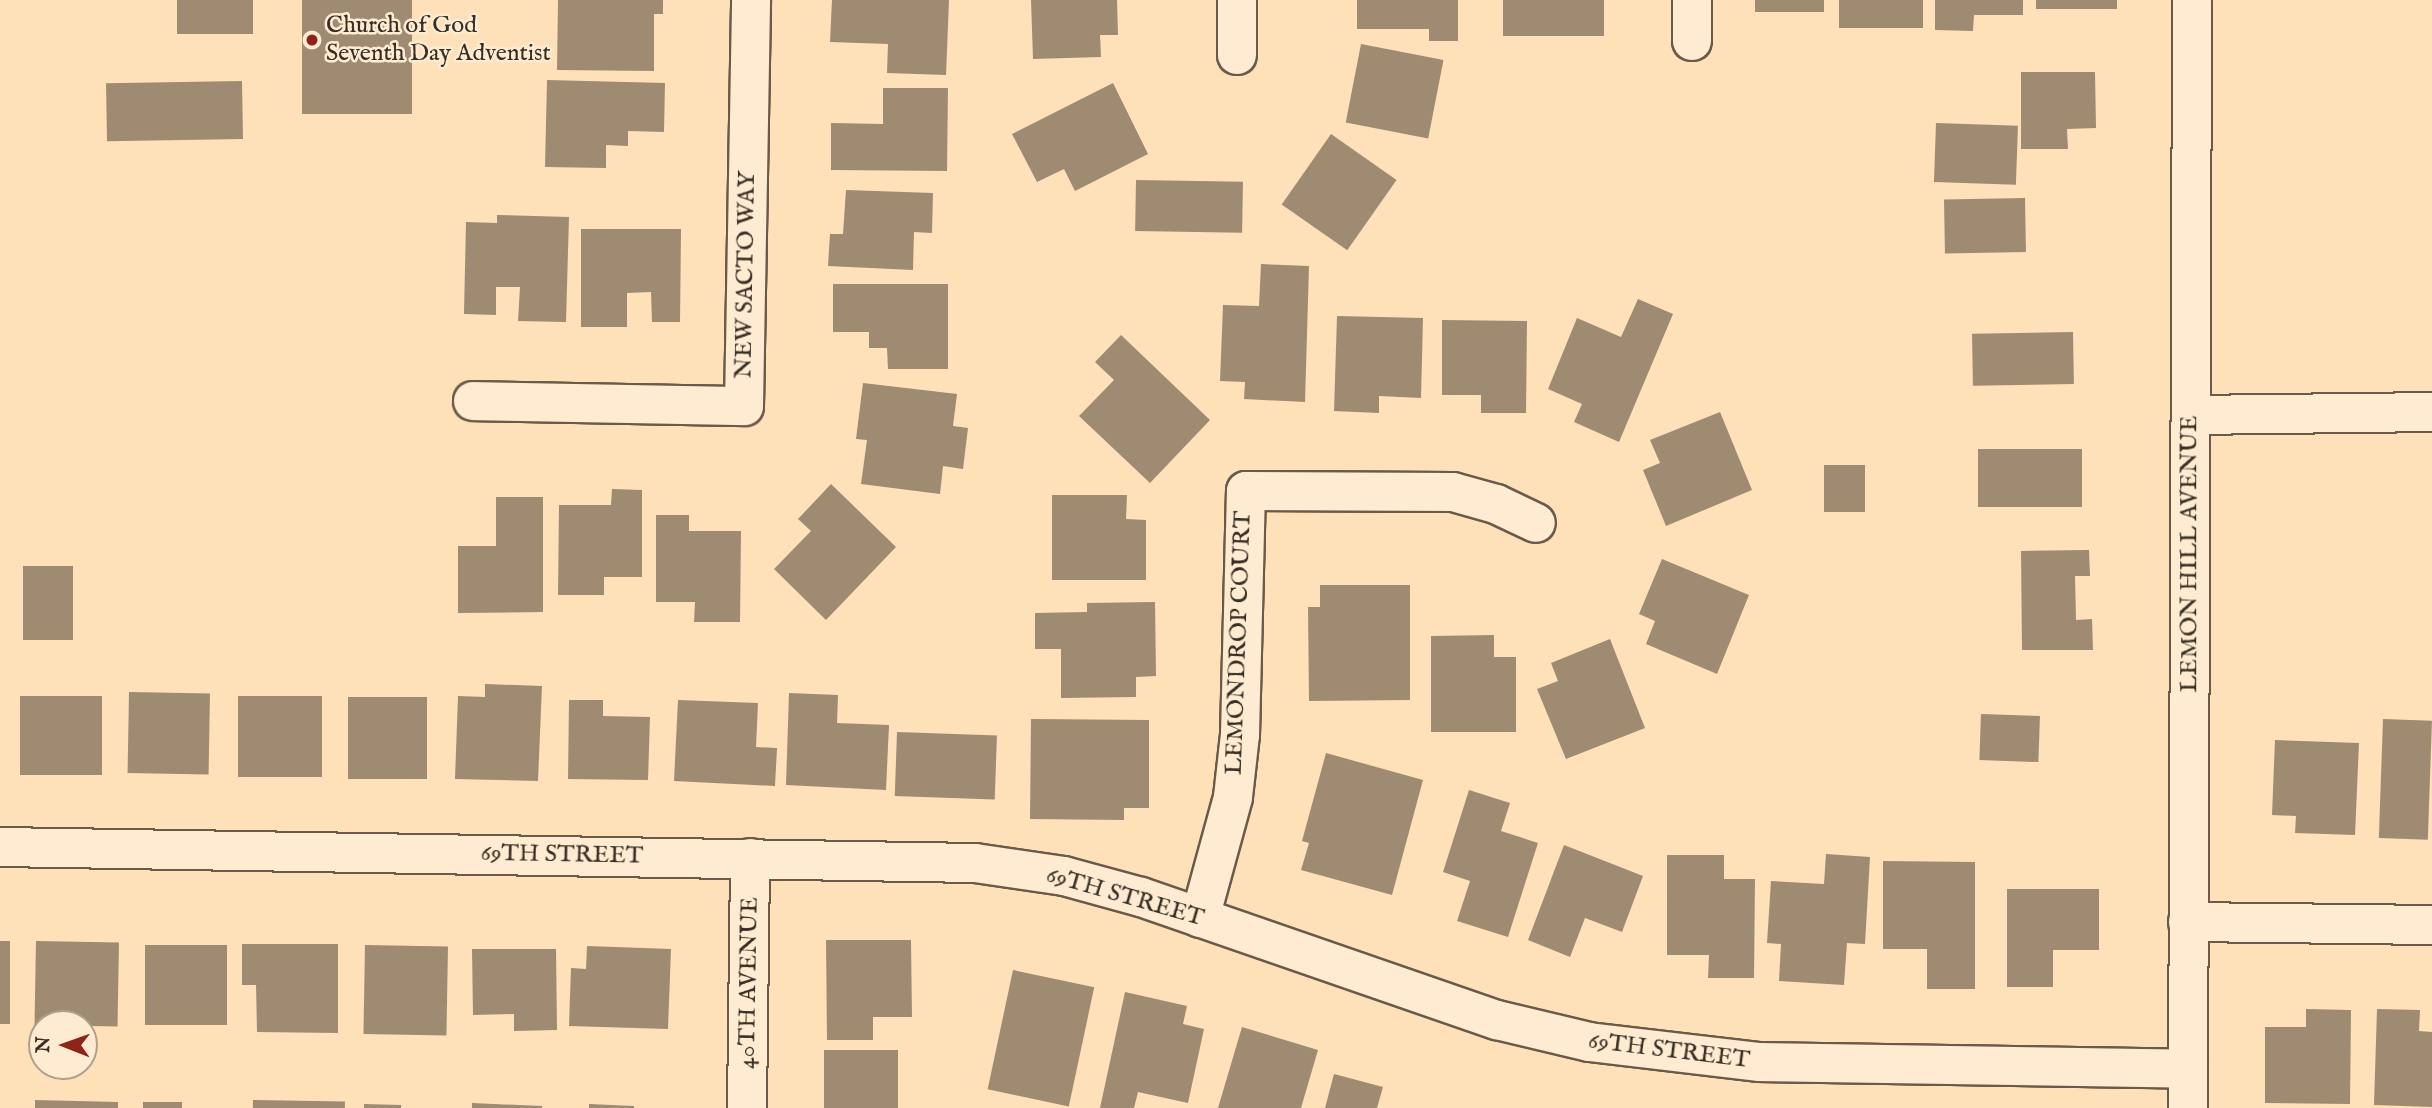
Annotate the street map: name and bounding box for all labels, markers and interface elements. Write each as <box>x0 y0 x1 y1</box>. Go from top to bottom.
place label: Church of God Seventh Day Adventist <box>326 12 551 68</box>
marker: Church of God Seventh Day Adventist <box>304 32 320 48</box>
street label: NEW SACTO WAY <box>730 171 762 379</box>
street label: LEMON HILL AVENUE <box>2176 415 2204 693</box>
street label: LEMONDROP COURT <box>1220 510 1258 776</box>
street label: 69TH STREET <box>480 839 644 871</box>
street label: 69TH STREET <box>1043 861 1207 933</box>
street label: 40TH AVENUE <box>733 897 765 1069</box>
north arrow <box>28 1010 98 1080</box>
street label: 69TH STREET <box>1587 1027 1751 1075</box>
text: N <box>32 1036 56 1053</box>

